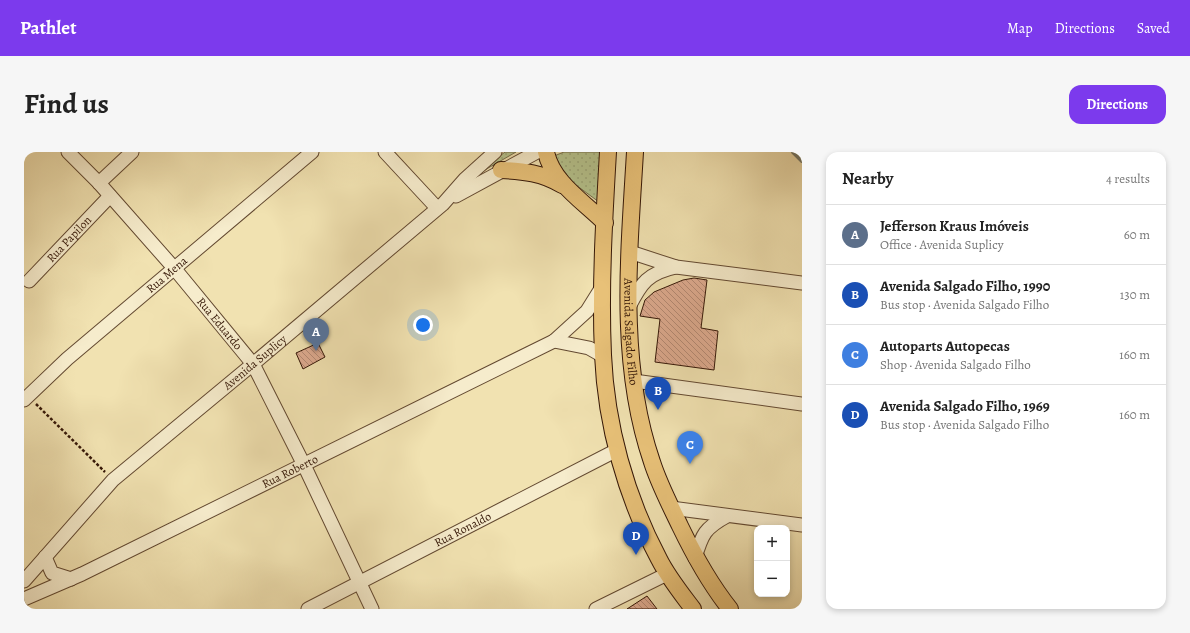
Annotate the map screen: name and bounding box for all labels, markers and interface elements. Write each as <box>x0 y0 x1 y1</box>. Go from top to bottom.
text: Pathlet <box>20 15 76 41</box>
text: Map <box>1007 19 1033 38</box>
text: Directions <box>1055 19 1115 38</box>
text: Saved <box>1137 19 1170 38</box>
text: Find us <box>24 85 109 123</box>
button: Directions <box>1069 85 1166 124</box>
text: Nearby <box>842 167 893 190</box>
text: 4 results <box>1106 170 1150 187</box>
street label: Rua Papilon <box>43 212 95 266</box>
text: Jefferson Kraus Imóveis <box>880 216 1029 236</box>
text: A <box>851 226 859 243</box>
text: 60 m <box>1124 226 1150 243</box>
text: Office · Avenida Suplicy <box>880 236 1003 253</box>
street label: Rua Mena <box>143 253 191 297</box>
text: Avenida Salgado Filho, 1990 <box>880 276 1050 296</box>
street label: Avenida Salgado Filho <box>620 277 642 386</box>
text: B <box>851 286 859 303</box>
text: 130 m <box>1120 286 1150 303</box>
street label: Rua Eduardo <box>193 294 246 353</box>
text: Bus stop · Avenida Salgado Filho <box>880 296 1049 313</box>
your location <box>413 315 433 335</box>
pin: A <box>303 318 329 351</box>
street label: Avenida Suplicy <box>219 331 290 394</box>
text: Autoparts Autopecas <box>880 336 1010 356</box>
text: C <box>851 346 859 363</box>
text: 160 m <box>1119 346 1150 363</box>
text: Shop · Avenida Salgado Filho <box>880 356 1031 373</box>
pin: B <box>645 377 671 410</box>
text: Avenida Salgado Filho, 1969 <box>880 396 1050 416</box>
text: D <box>850 406 860 423</box>
text: 160 m <box>1119 406 1150 423</box>
text: Bus stop · Avenida Salgado Filho <box>880 416 1049 433</box>
pin: C <box>677 431 703 464</box>
street label: Rua Roberto <box>259 451 321 492</box>
street label: Rua Ronaldo <box>432 508 494 551</box>
pin: D <box>623 522 649 555</box>
map controls <box>754 525 790 597</box>
button: + <box>754 525 790 561</box>
button: − <box>754 561 790 597</box>

